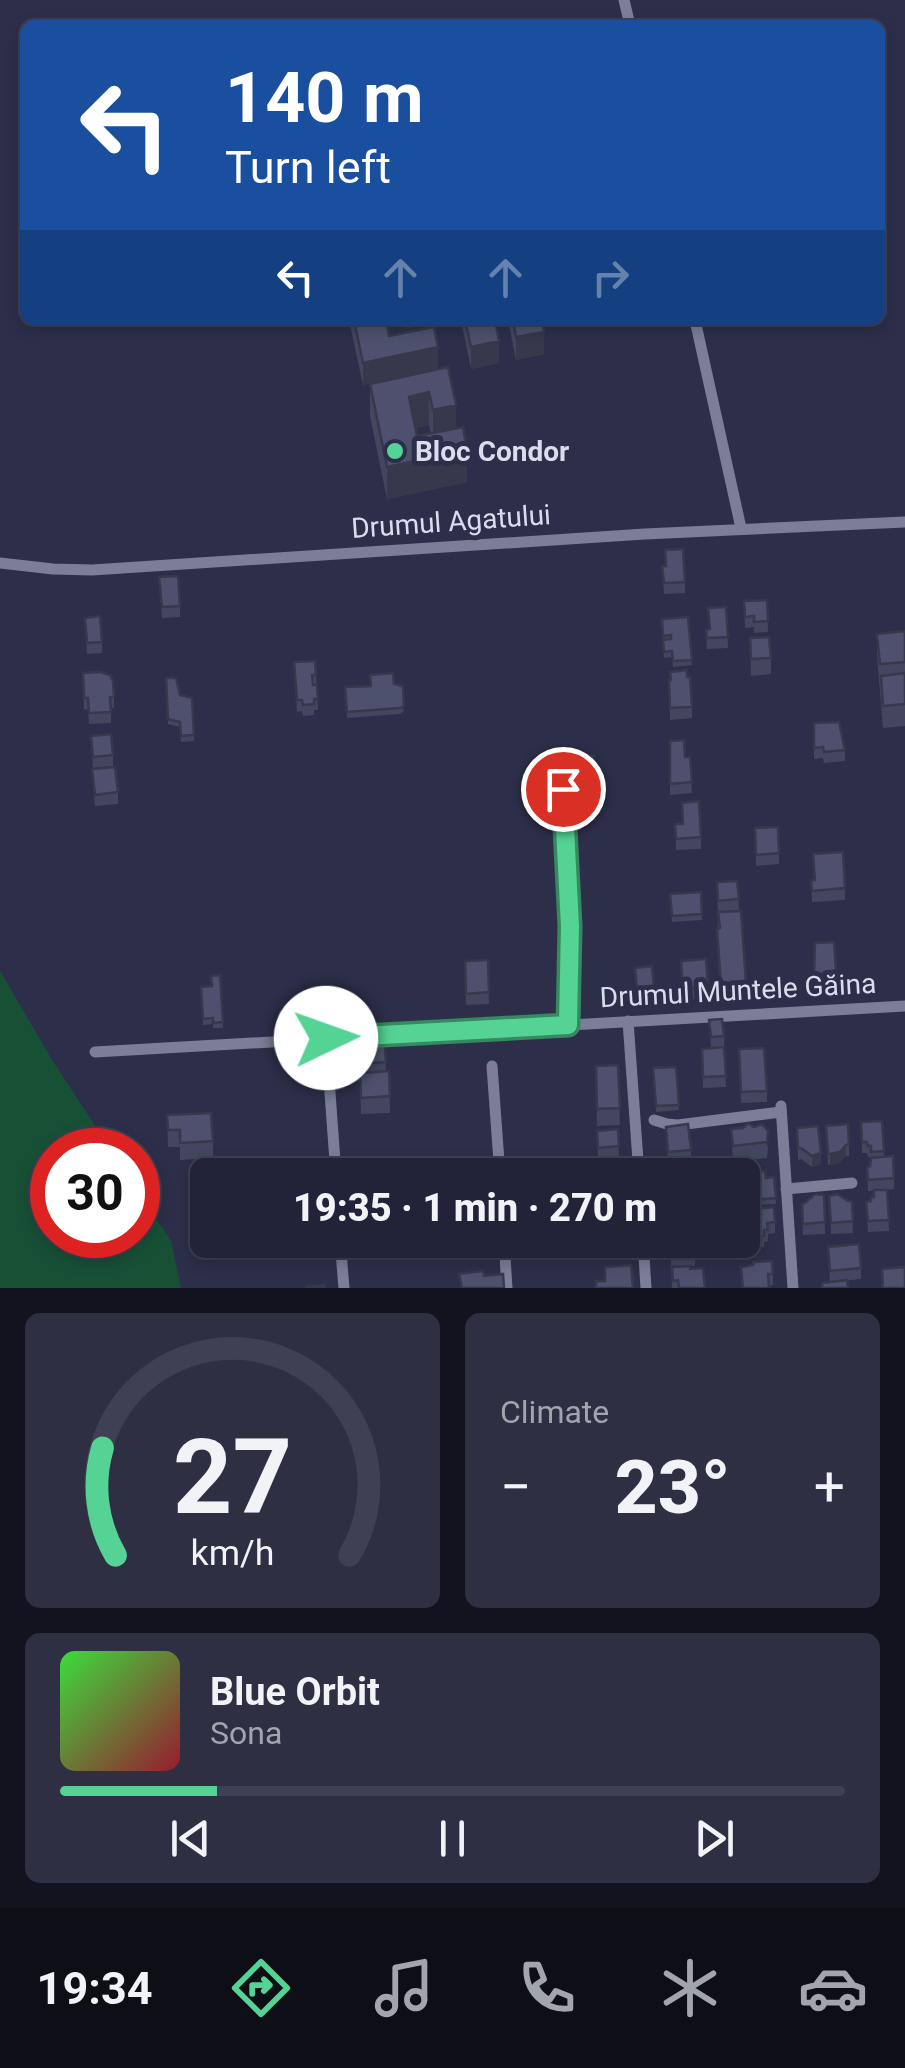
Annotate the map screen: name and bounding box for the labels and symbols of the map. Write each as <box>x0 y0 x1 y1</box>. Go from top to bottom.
place label: Bloc Condor <box>415 435 569 468</box>
marker: Bloc Condor <box>384 440 406 462</box>
street label: Drumul Agatului <box>350 498 552 545</box>
pin <box>521 747 606 832</box>
street label: Drumul Muntele Găina <box>599 967 877 1014</box>
position arrow <box>274 986 378 1090</box>
speed limit sign: 30 <box>30 1128 160 1258</box>

